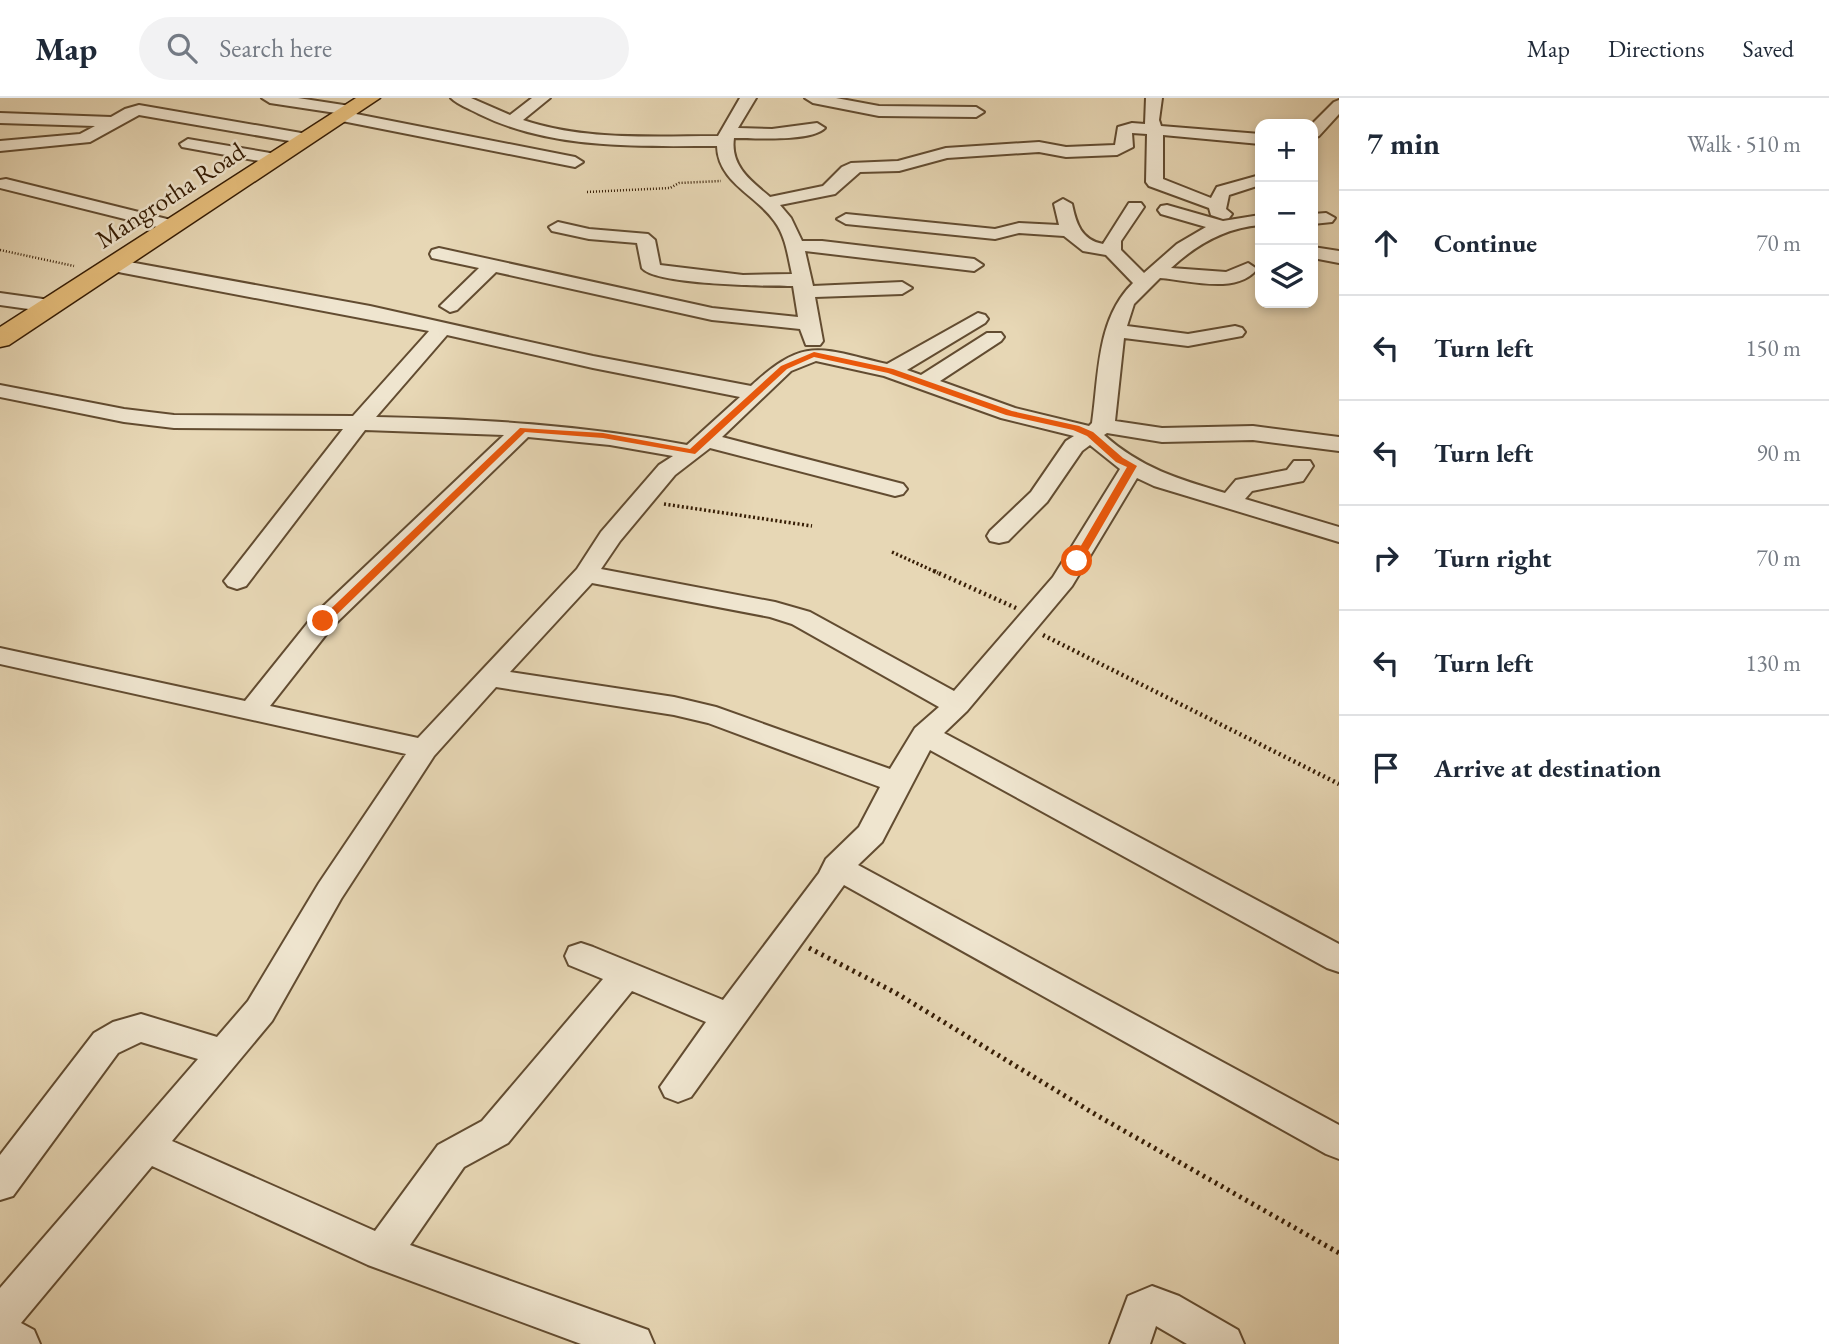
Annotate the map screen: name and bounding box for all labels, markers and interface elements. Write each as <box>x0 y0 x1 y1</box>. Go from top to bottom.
search box <box>139 17 629 80</box>
text: Map <box>35 27 97 70</box>
icon: search <box>163 29 201 67</box>
text: Search here <box>219 31 332 65</box>
text: Map <box>1527 33 1570 64</box>
text: Directions <box>1608 33 1705 64</box>
text: Saved <box>1743 33 1794 64</box>
map controls <box>1255 119 1318 308</box>
button: + <box>1255 119 1318 182</box>
text: 7 min <box>1367 124 1440 163</box>
text: Walk · 510 m <box>1687 129 1801 159</box>
street label: Mangrotha Road <box>89 134 252 256</box>
button: − <box>1255 182 1318 245</box>
icon: ahead <box>1367 224 1405 262</box>
text: Continue <box>1434 226 1537 260</box>
text: 70 m <box>1756 228 1801 258</box>
button: layers <box>1255 245 1318 308</box>
icon: left <box>1367 329 1405 367</box>
text: Turn left <box>1434 331 1533 365</box>
text: 150 m <box>1745 333 1801 363</box>
icon: left <box>1367 434 1405 472</box>
text: Turn left <box>1434 436 1533 470</box>
text: 90 m <box>1756 438 1801 468</box>
icon: right <box>1367 539 1405 577</box>
text: Turn right <box>1434 541 1552 575</box>
text: 70 m <box>1756 543 1801 573</box>
route start <box>1061 545 1092 576</box>
route end <box>307 605 338 636</box>
icon: left <box>1367 644 1405 682</box>
text: Turn left <box>1434 646 1533 680</box>
text: 130 m <box>1745 648 1801 678</box>
icon: arrive <box>1367 749 1405 787</box>
text: Arrive at destination <box>1434 751 1661 785</box>

